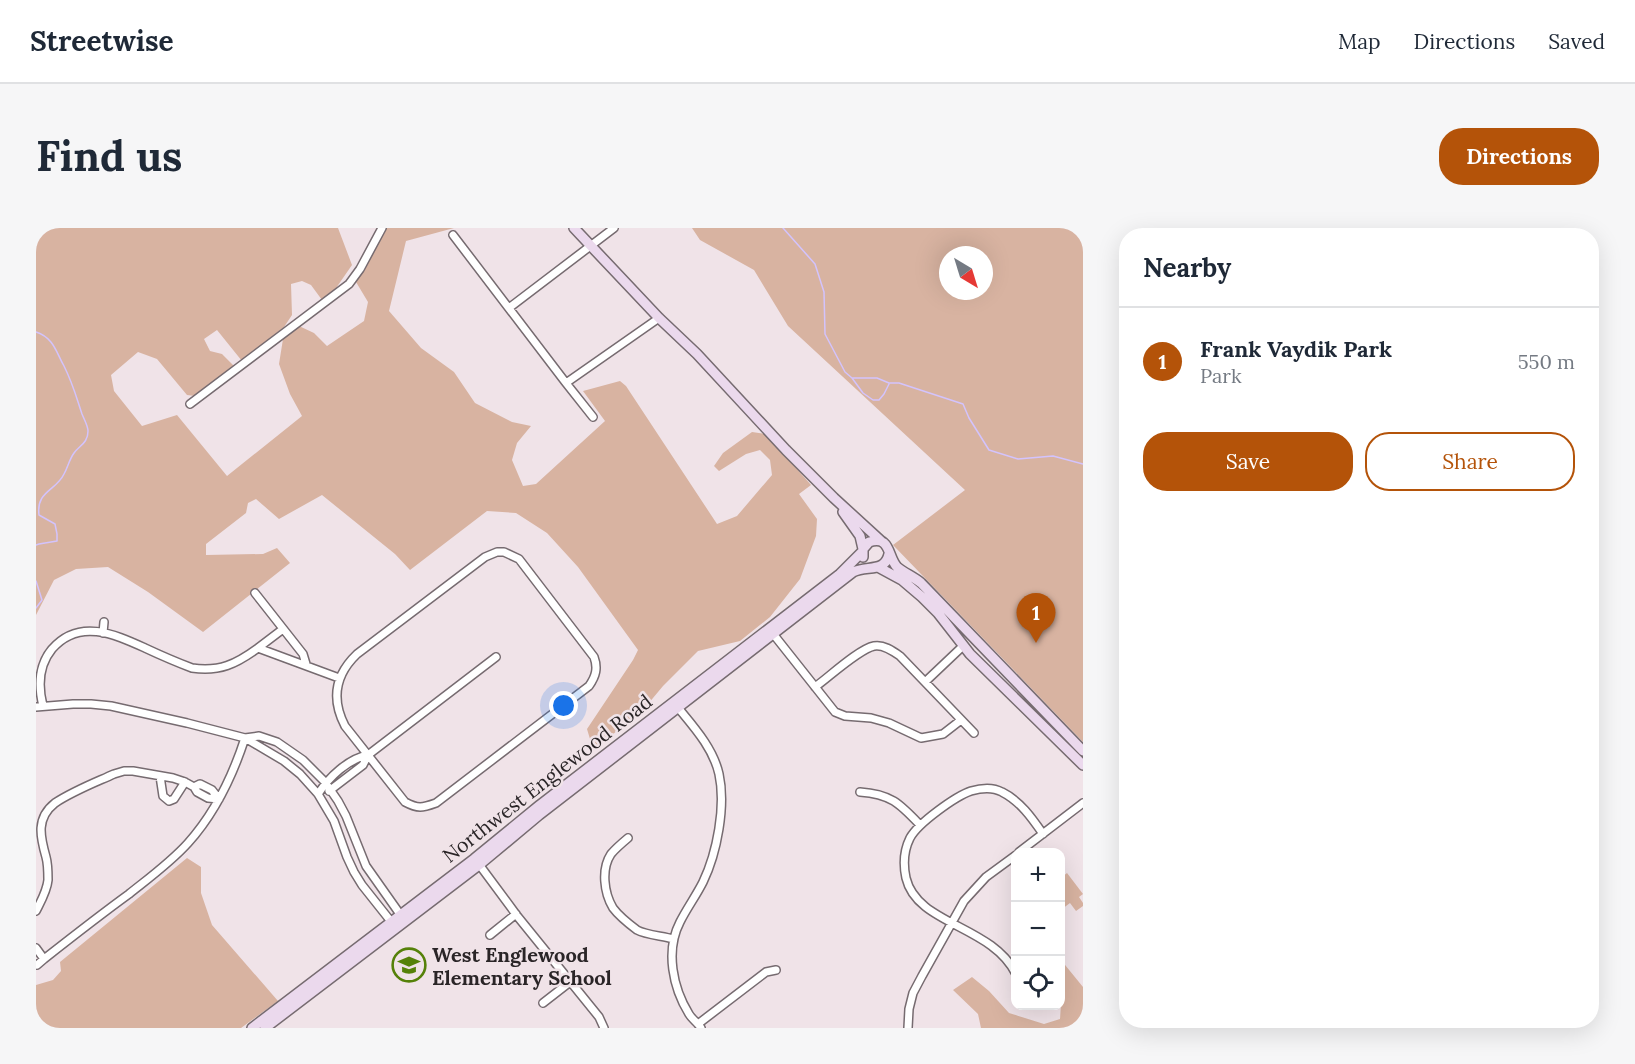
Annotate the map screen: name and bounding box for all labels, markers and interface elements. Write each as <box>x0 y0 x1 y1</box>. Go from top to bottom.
text: Streetwise <box>30 23 174 59</box>
text: Map <box>1338 28 1381 55</box>
text: Directions <box>1414 28 1515 55</box>
text: Saved <box>1548 28 1605 55</box>
button: Directions <box>1439 128 1599 185</box>
text: Find us <box>36 129 182 183</box>
north arrow <box>939 246 993 300</box>
text: Nearby <box>1143 251 1231 284</box>
text: Frank Vaydik Park <box>1200 335 1392 363</box>
text: 1 <box>1158 349 1167 374</box>
text: 550 m <box>1518 349 1575 374</box>
text: Park <box>1200 363 1242 388</box>
button: Save <box>1143 432 1353 491</box>
button: Share <box>1365 432 1575 491</box>
pin: 1 <box>1016 594 1056 643</box>
street label: Northwest Englewood Road <box>437 688 657 868</box>
your location <box>549 691 578 720</box>
map controls <box>1011 848 1065 1010</box>
button: + <box>1011 848 1065 902</box>
button: − <box>1011 902 1065 956</box>
place label: West Englewood Elementary School <box>432 942 612 990</box>
school or university icon: West Englewood Elementary School <box>391 947 427 983</box>
button: locate <box>1011 956 1065 1010</box>

